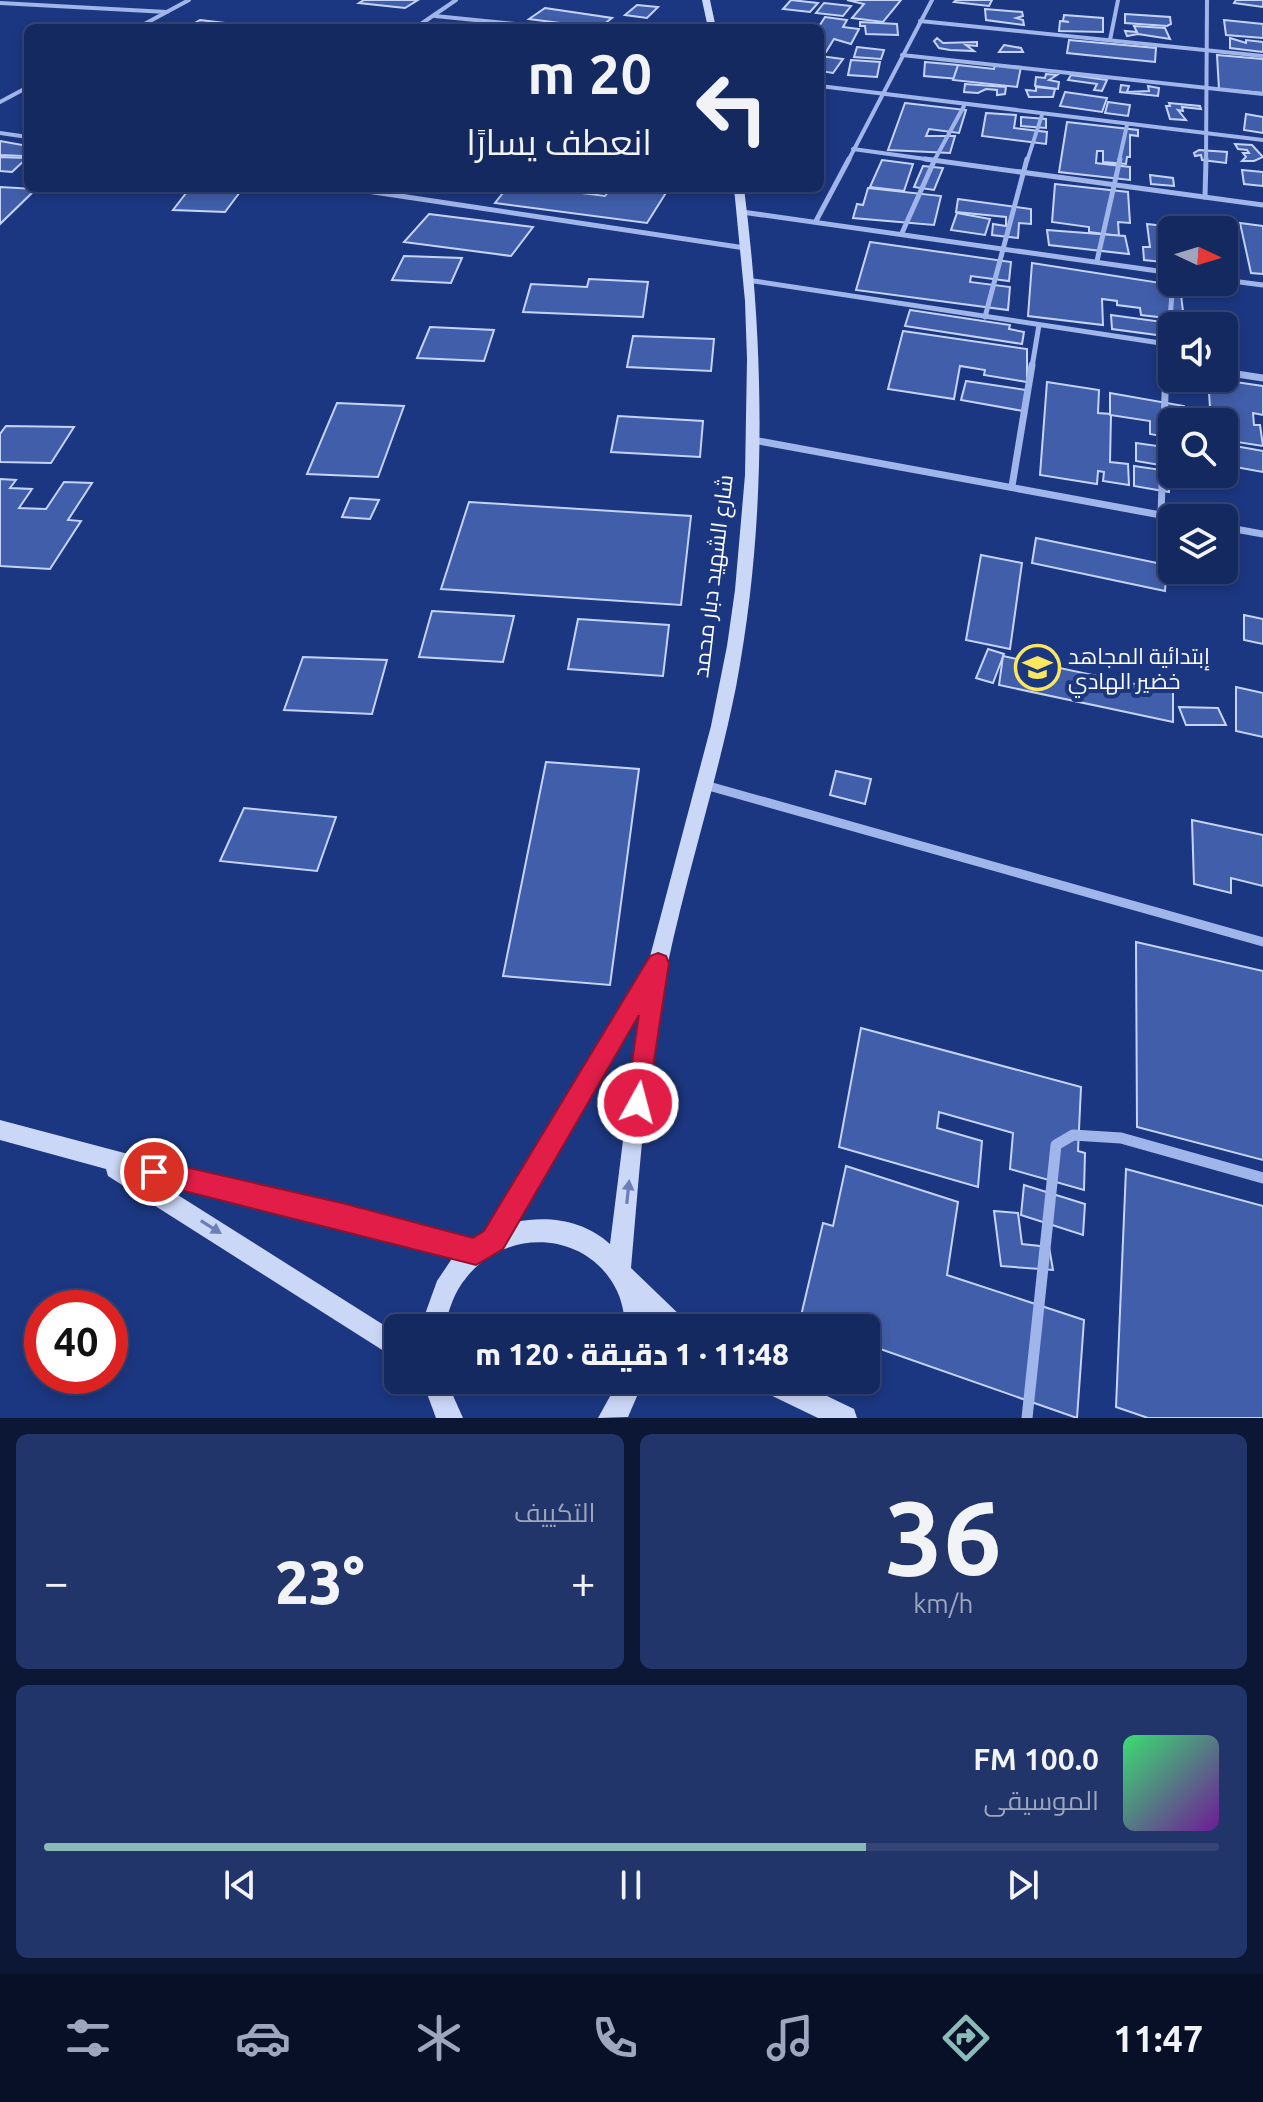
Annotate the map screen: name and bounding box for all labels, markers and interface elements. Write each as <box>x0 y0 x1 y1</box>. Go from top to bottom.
text: 20 m <box>527 42 652 105</box>
icon: left <box>680 56 784 160</box>
text: انعطف يسارًا <box>466 121 652 162</box>
north arrow <box>1158 216 1238 296</box>
map controls <box>1158 216 1238 584</box>
button: sound <box>1158 312 1238 392</box>
button: search <box>1158 408 1238 488</box>
street label: شارع الشهيد دبار محمد <box>687 473 740 679</box>
button: layers <box>1158 504 1238 584</box>
place label: إبتدائية المجاهد خضير الهادي <box>1068 643 1210 698</box>
school or university icon: إبتدائية المجاهد خضير الهادي <box>1013 644 1061 692</box>
position arrow <box>596 1061 680 1145</box>
pin <box>120 1138 188 1206</box>
icon: arrive <box>132 1150 176 1194</box>
one-way arrow <box>621 1179 634 1204</box>
one-way arrow <box>201 1219 222 1234</box>
speed limit sign: 40 <box>24 1290 128 1394</box>
text: 11:48 · 1 دقيقة · 120 m <box>475 1337 789 1371</box>
text: 36 <box>885 1478 1002 1595</box>
text: التكييف <box>514 1498 596 1527</box>
text: 23° <box>275 1548 364 1615</box>
text: − <box>44 1557 69 1606</box>
text: + <box>571 1557 596 1606</box>
text: km/h <box>913 1589 973 1618</box>
text: 100.0 FM <box>973 1742 1099 1776</box>
text: الموسيقى <box>984 1786 1099 1815</box>
icon: previous <box>218 1863 262 1907</box>
icon: pause <box>609 1863 653 1907</box>
icon: next <box>1001 1863 1045 1907</box>
icon: filters <box>60 2010 116 2066</box>
icon: car <box>235 2010 291 2066</box>
icon: climate <box>411 2010 467 2066</box>
icon: phone <box>587 2010 643 2066</box>
icon: music <box>762 2010 818 2066</box>
icon: directions <box>938 2010 994 2066</box>
text: 11:47 <box>1113 2018 1203 2059</box>

